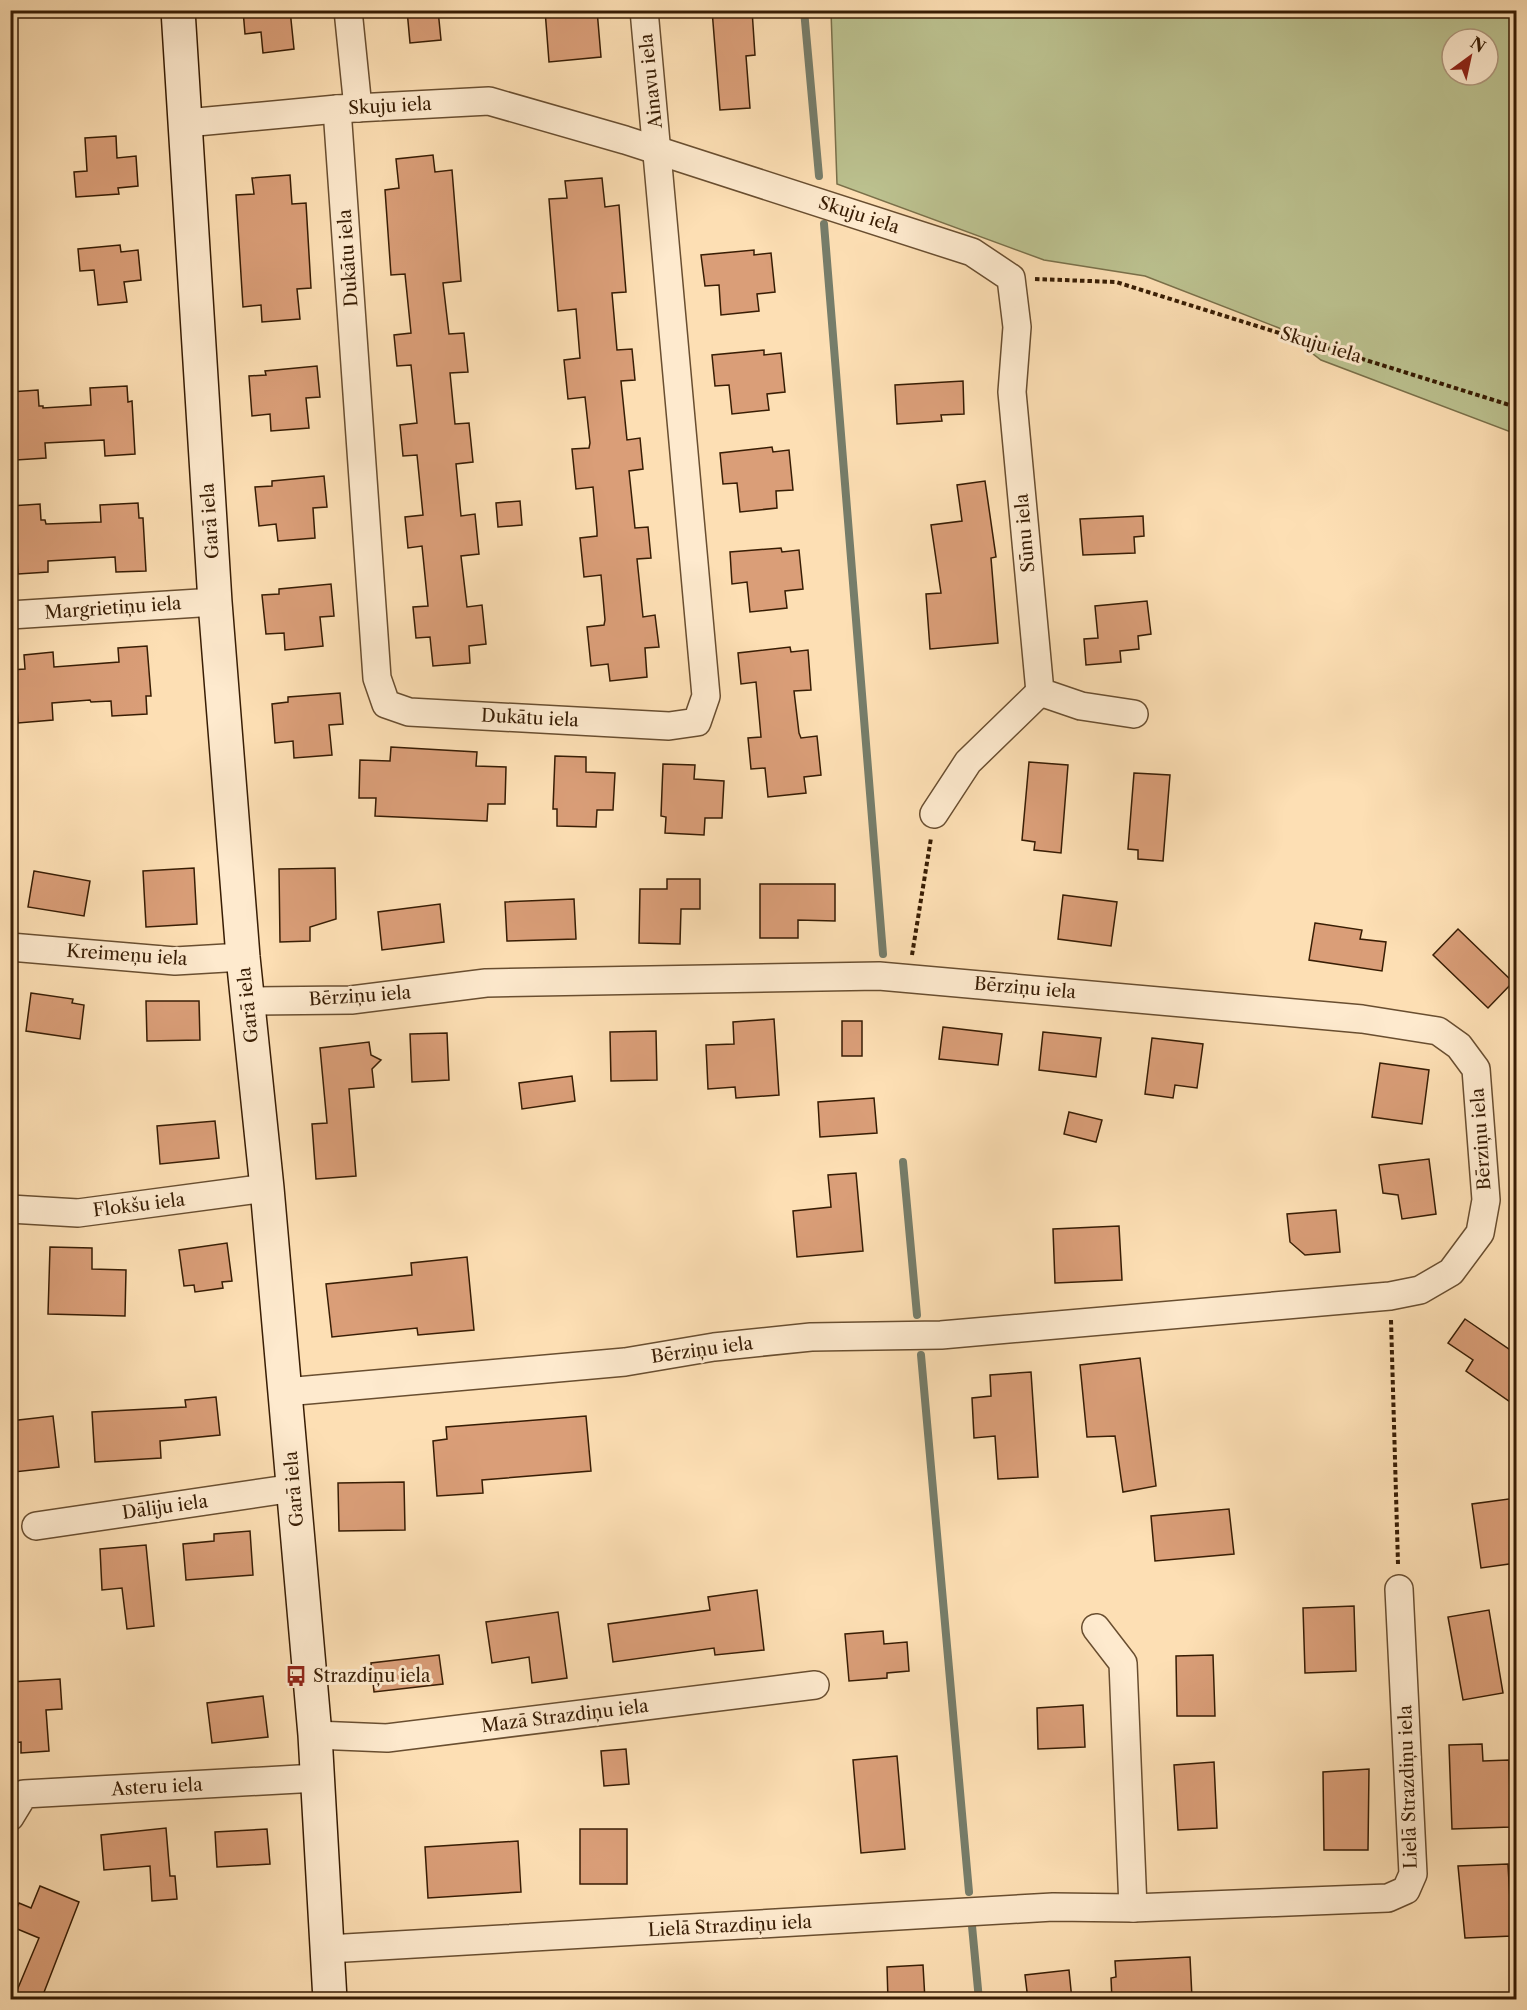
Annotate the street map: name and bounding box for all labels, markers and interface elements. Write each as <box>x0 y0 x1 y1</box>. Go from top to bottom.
north arrow <box>1440 27 1500 87</box>
street label: Ainavu iela <box>635 32 667 130</box>
text: N <box>1467 32 1490 57</box>
street label: Skuju iela <box>348 93 433 119</box>
street label: Skuju iela <box>816 192 903 239</box>
street label: Dukātu iela <box>334 208 362 308</box>
street label: Skuju iela <box>1278 322 1365 368</box>
street label: Garā iela <box>196 482 224 560</box>
street label: Sūnu iela <box>1011 492 1039 573</box>
street label: Margrietiņu iela <box>44 592 183 624</box>
street label: Dukātu iela <box>481 704 580 732</box>
street label: Kreimeņu iela <box>66 940 189 970</box>
street label: Garā iela <box>233 966 263 1044</box>
street label: Bērziņu iela <box>973 973 1078 1003</box>
street label: Bērziņu iela <box>308 981 412 1011</box>
street label: Bērziņu iela <box>1466 1087 1496 1191</box>
street label: Flokšu iela <box>92 1188 187 1222</box>
street label: Bērziņu iela <box>650 1332 755 1368</box>
street label: Garā iela <box>280 1450 308 1528</box>
street label: Dāliju iela <box>121 1490 210 1524</box>
bus stop icon: Strazdiņu iela <box>284 1664 308 1688</box>
place label: Strazdiņu iela <box>313 1665 431 1687</box>
street label: Mazā Strazdiņu iela <box>480 1695 650 1737</box>
street label: Lielā Strazdiņu iela <box>1394 1704 1422 1869</box>
street label: Asteru iela <box>110 1774 204 1800</box>
street label: Lielā Strazdiņu iela <box>647 1911 813 1941</box>

